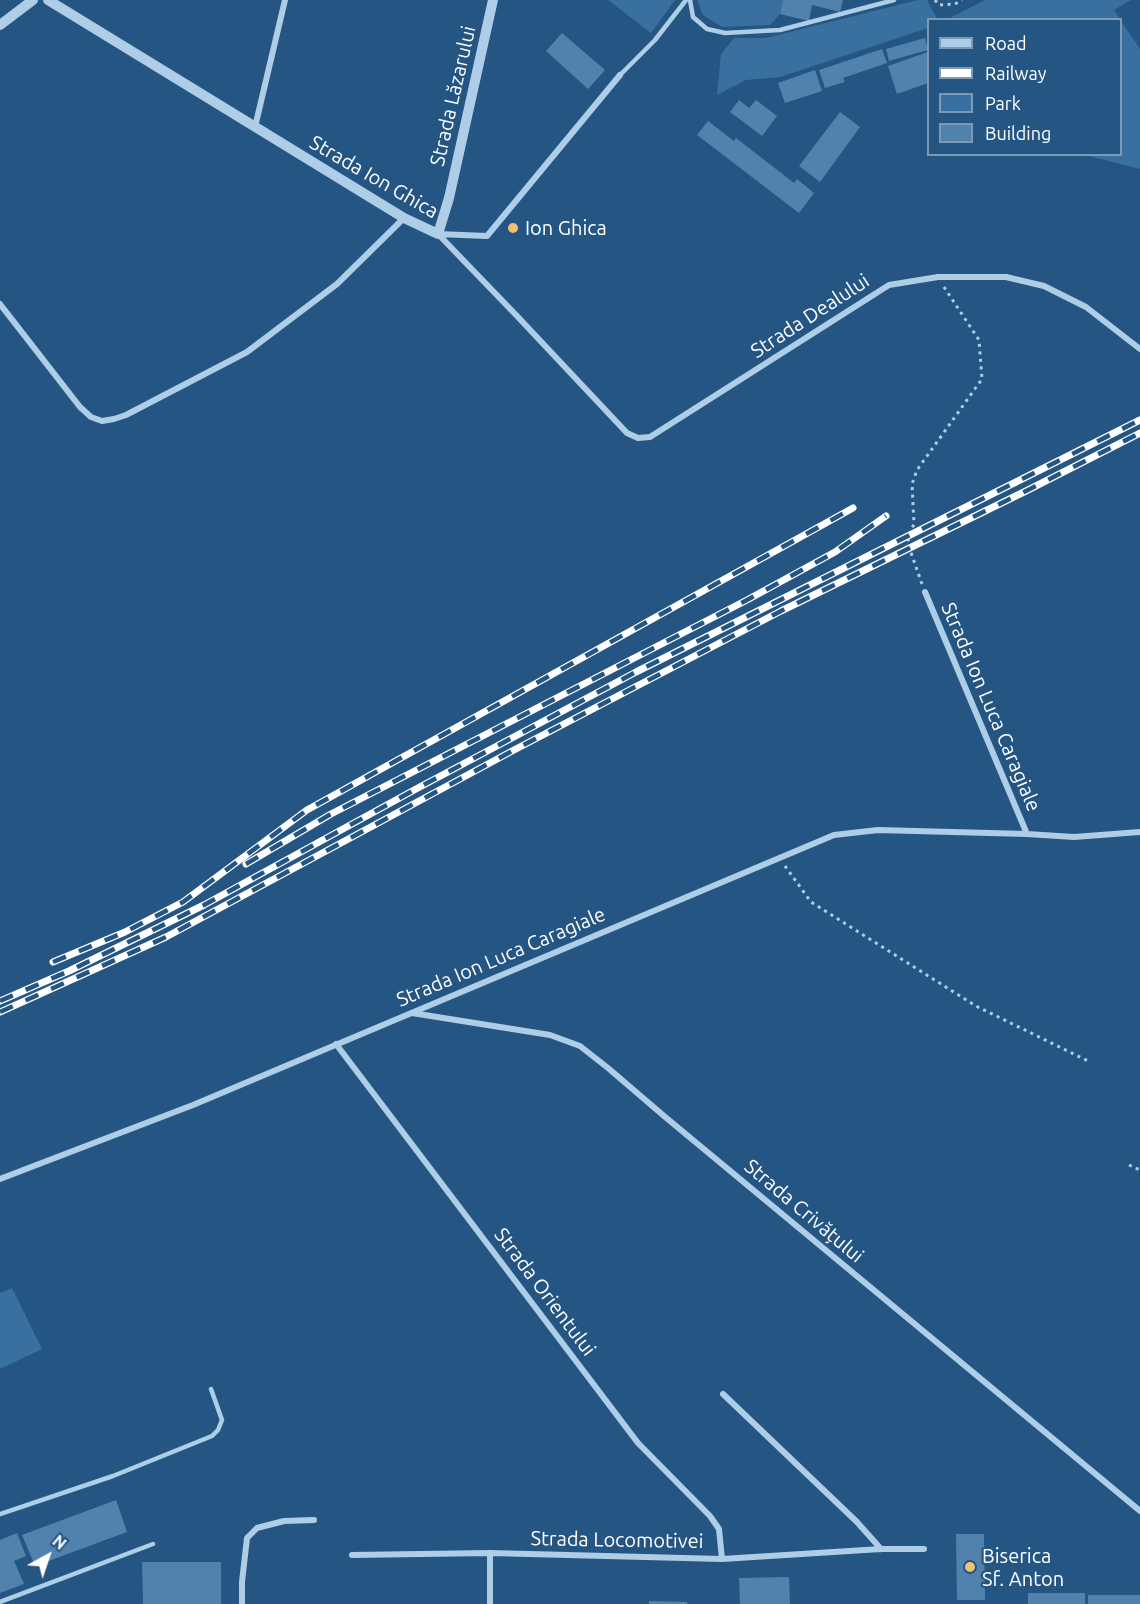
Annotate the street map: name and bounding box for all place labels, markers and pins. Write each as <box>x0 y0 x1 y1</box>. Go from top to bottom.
place label: Ion Ghica <box>525 216 607 240</box>
marker: Ion Ghica <box>506 221 520 235</box>
place label: Biserica Sf. Anton <box>982 1544 1064 1591</box>
marker: Biserica Sf. Anton <box>963 1560 977 1574</box>

